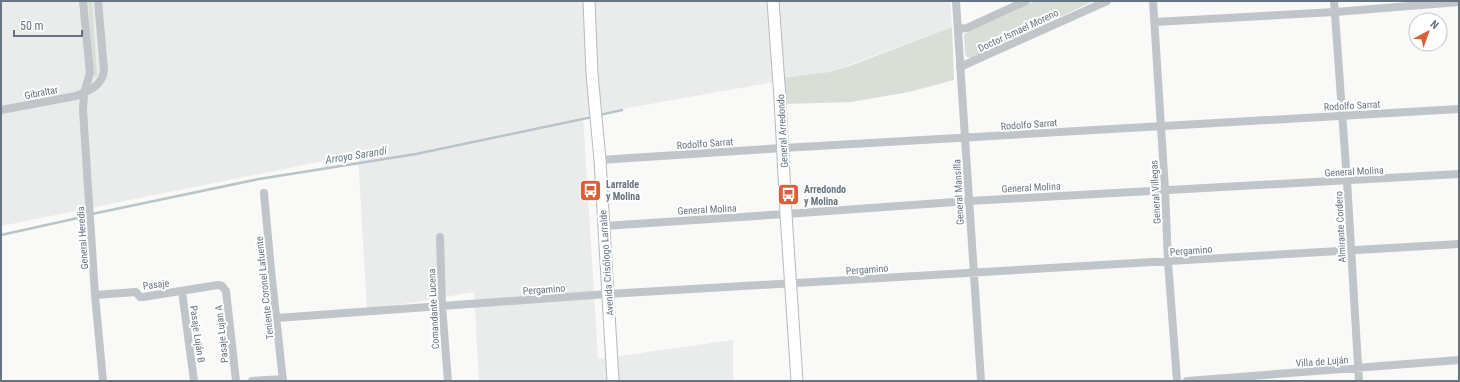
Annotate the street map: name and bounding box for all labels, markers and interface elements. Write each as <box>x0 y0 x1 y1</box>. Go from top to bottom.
street label: Doctor Ismael Moreno <box>976 7 1060 54</box>
scale bar <box>14 12 82 38</box>
north arrow <box>1408 12 1448 52</box>
text: N <box>1427 18 1441 32</box>
text: 50 m <box>20 19 44 33</box>
street label: Gibraltar <box>23 84 59 101</box>
street label: General Arredondo <box>775 94 790 168</box>
street label: Rodolfo Sarrat <box>1323 99 1381 112</box>
street label: Rodolfo Sarrat <box>1000 117 1058 132</box>
street label: Rodolfo Sarrat <box>676 136 734 151</box>
water label: Arroyo Sarandí <box>324 144 389 167</box>
street label: General Mansilla <box>951 159 966 225</box>
street label: General Villegas <box>1148 159 1163 224</box>
street label: General Molina <box>1324 164 1384 179</box>
bus stop icon: Larralde y Molina <box>577 177 603 203</box>
place label: Larralde y Molina <box>606 179 640 202</box>
street label: General Molina <box>1001 180 1061 195</box>
bus stop icon: Arredondo y Molina <box>775 182 801 208</box>
place label: Arredondo y Molina <box>804 184 846 207</box>
street label: Almirante Cordero <box>1333 191 1348 263</box>
street label: General Molina <box>677 202 737 217</box>
street label: General Heredia <box>75 206 90 270</box>
street label: Avenida Crisólogo Larralde <box>597 209 616 316</box>
street label: Teniente Coronel Lafuente <box>254 236 275 340</box>
street label: Pergamino <box>1169 244 1213 257</box>
street label: Pergamino <box>845 263 889 276</box>
street label: Comandante Lucena <box>426 268 441 350</box>
street label: Pasaje <box>142 277 170 292</box>
street label: Pergamino <box>522 283 566 296</box>
street label: Pasaje Lujan A <box>213 304 230 363</box>
street label: Pasaje Luján B <box>188 305 207 363</box>
street label: Villa de Luján <box>1295 354 1349 369</box>

